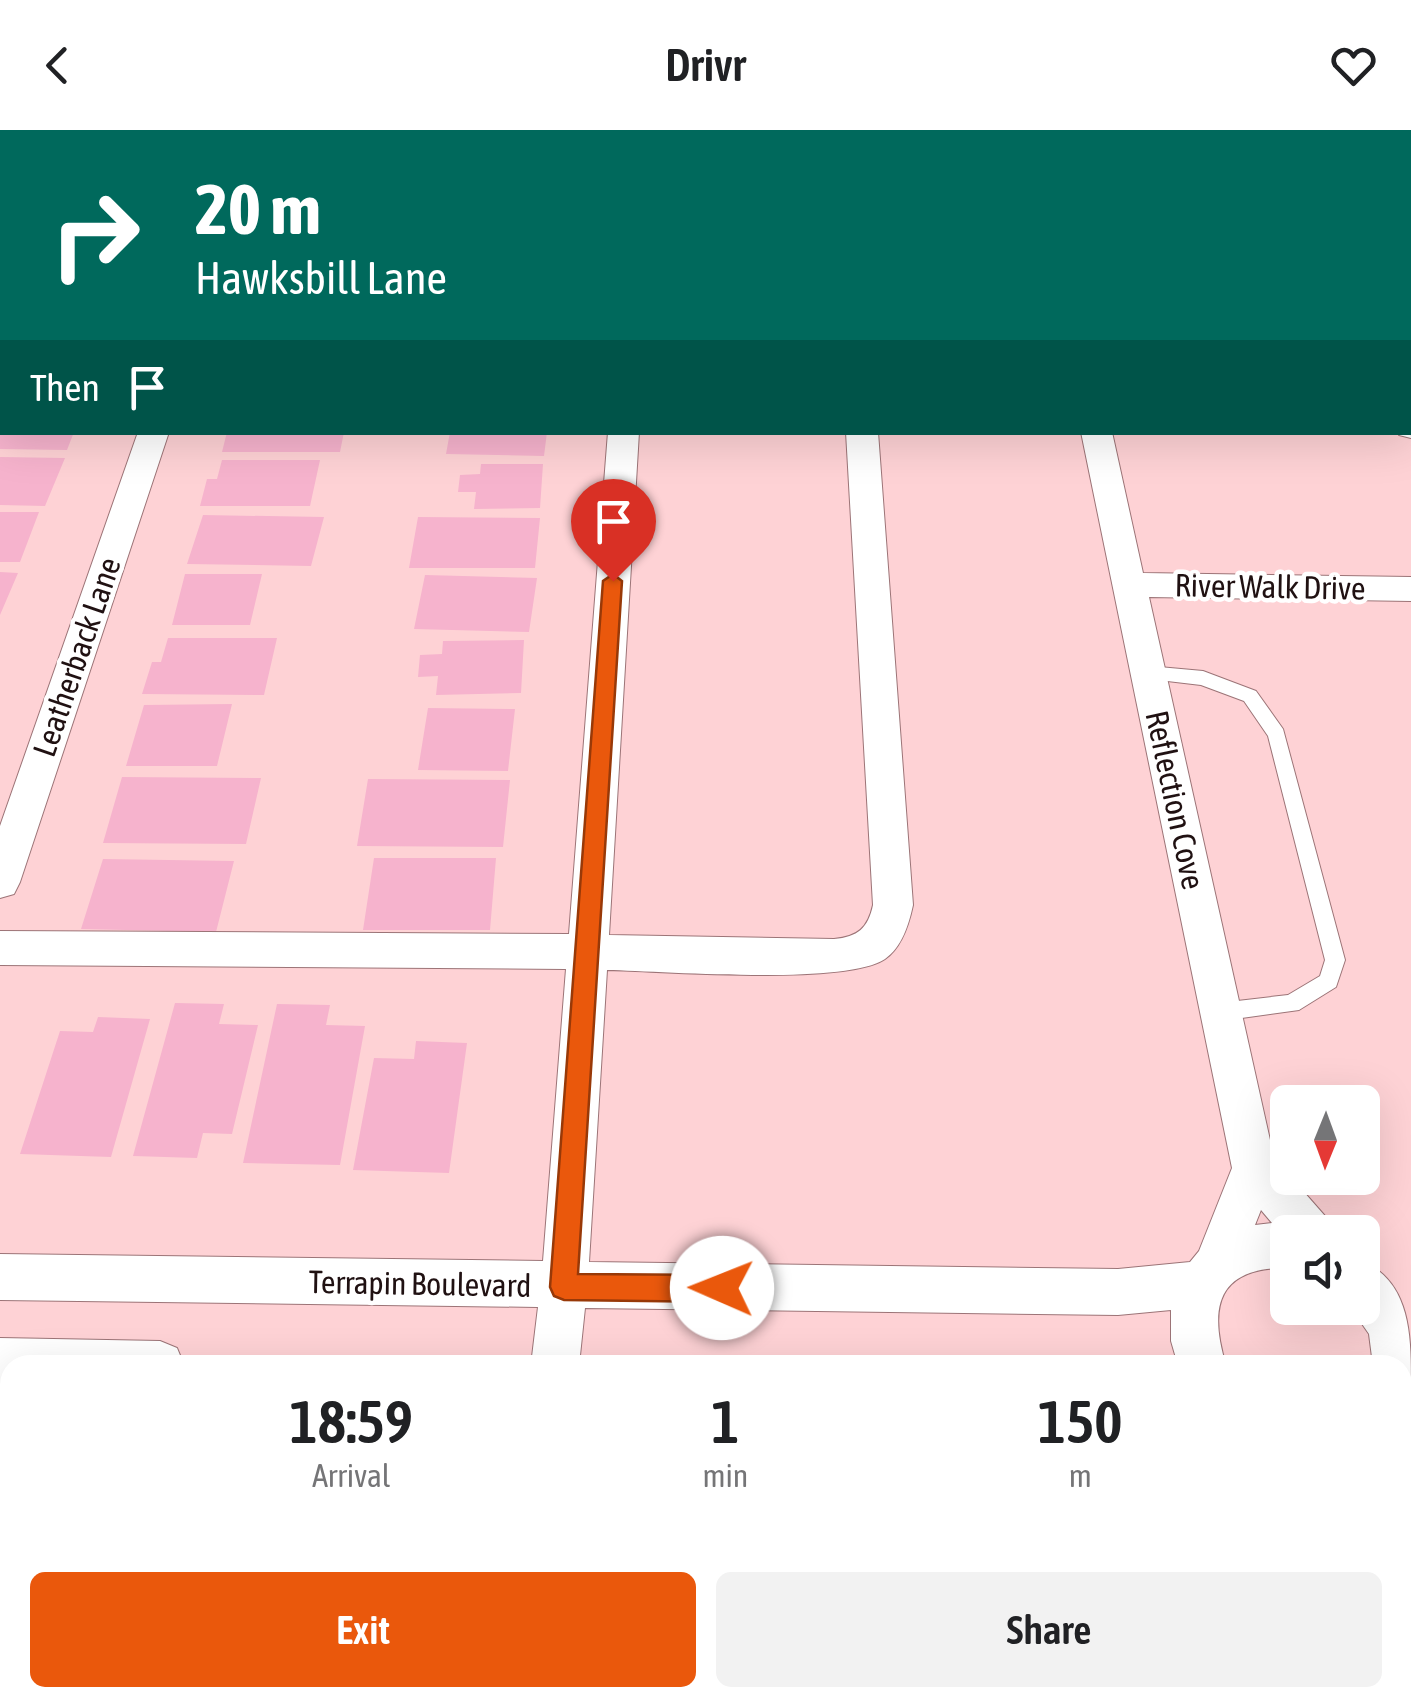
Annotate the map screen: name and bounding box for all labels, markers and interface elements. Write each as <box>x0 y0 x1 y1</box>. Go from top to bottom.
icon: back <box>30 38 85 93</box>
icon: heart <box>1326 38 1381 93</box>
text: Drivr <box>665 39 746 91</box>
text: 20 m <box>195 169 321 249</box>
icon: right <box>30 170 160 300</box>
text: Hawksbill Lane <box>195 252 447 304</box>
icon: arrive <box>120 360 175 415</box>
text: Then <box>30 366 100 409</box>
pin <box>571 479 656 582</box>
icon: arrive <box>586 494 641 549</box>
street label: Leatherback Lane <box>25 552 128 761</box>
street label: River Walk Drive <box>1174 566 1366 607</box>
street label: Reflection Cove <box>1138 707 1212 893</box>
north arrow <box>1270 1085 1380 1195</box>
map controls <box>1270 1085 1380 1325</box>
button: sound <box>1270 1215 1380 1325</box>
position arrow <box>670 1236 774 1340</box>
street label: Terrapin Boulevard <box>308 1263 532 1304</box>
text: 18:59 <box>289 1387 413 1456</box>
text: 1 <box>711 1387 740 1456</box>
text: 150 <box>1038 1387 1122 1456</box>
text: Arrival <box>312 1457 390 1494</box>
text: min <box>702 1457 748 1494</box>
text: m <box>1069 1457 1092 1494</box>
button: Exit <box>30 1572 696 1687</box>
button: Share <box>716 1572 1382 1687</box>

